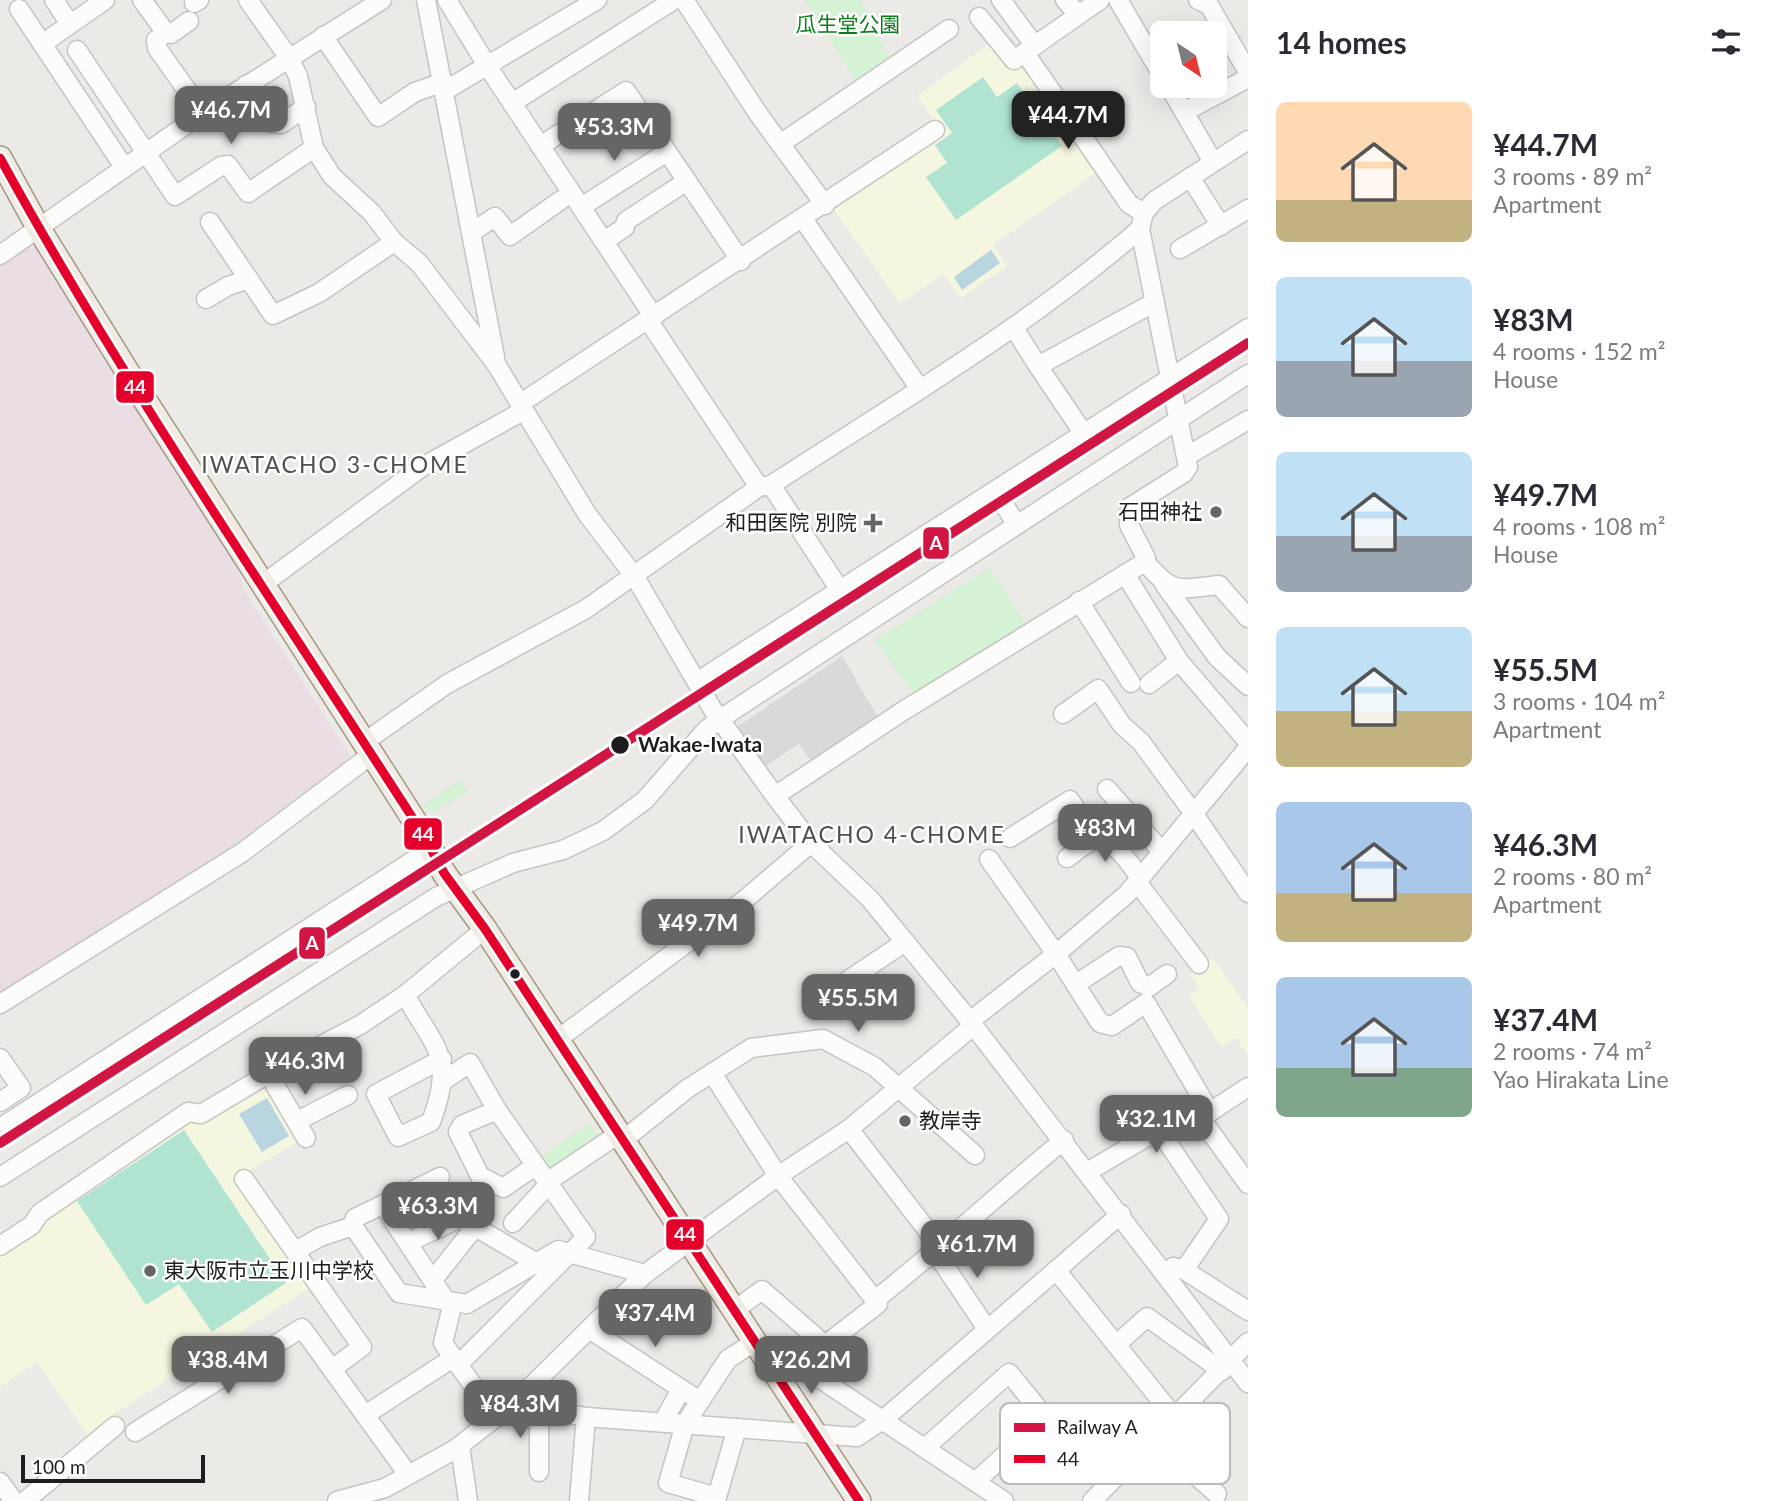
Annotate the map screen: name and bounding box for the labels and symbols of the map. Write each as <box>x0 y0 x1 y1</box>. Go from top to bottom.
park label: 瓜生堂公園 <box>796 11 901 36</box>
north arrow <box>1150 21 1227 98</box>
pin: ¥46.7M <box>174 86 288 146</box>
pin: ¥44.7M <box>1011 92 1125 151</box>
pin: ¥53.3M <box>557 104 671 163</box>
line badge: 44 <box>115 370 155 404</box>
text: 44 <box>124 375 146 398</box>
district label: IWATACHO 3-CHOME <box>201 450 469 478</box>
place label: 石田神社 <box>1118 498 1202 523</box>
marker: 石田神社 <box>1208 504 1224 520</box>
place label: 和田医院 別院 <box>726 509 857 534</box>
marker: 和田医院 別院 <box>863 513 883 533</box>
line badge: A <box>922 526 950 560</box>
text: A <box>928 531 943 554</box>
place label: Wakae-Iwata <box>638 731 762 756</box>
marker: Wakae-Iwata <box>609 734 631 756</box>
pin: ¥83M <box>1064 804 1146 864</box>
line badge: 44 <box>403 817 443 851</box>
district label: IWATACHO 4-CHOME <box>738 820 1006 848</box>
text: 44 <box>412 822 434 845</box>
pin: ¥49.7M <box>641 900 755 959</box>
line badge: A <box>298 926 326 960</box>
text: A <box>304 931 319 954</box>
unlabelled marker <box>508 967 522 981</box>
pin: ¥55.5M <box>801 974 915 1034</box>
pin: ¥46.3M <box>248 1038 362 1097</box>
pin: ¥32.1M <box>1099 1096 1213 1155</box>
place label: 教岸寺 <box>919 1107 982 1132</box>
marker: 教岸寺 <box>897 1113 913 1129</box>
pin: ¥63.3M <box>381 1182 495 1242</box>
line badge: 44 <box>665 1218 705 1251</box>
pin: ¥61.7M <box>920 1220 1034 1280</box>
text: 44 <box>674 1222 696 1245</box>
place label: 東大阪市立玉川中学校 <box>164 1257 374 1282</box>
marker: 東大阪市立玉川中学校 <box>142 1263 158 1279</box>
pin: ¥37.4M <box>598 1290 712 1349</box>
pin: ¥38.4M <box>171 1336 285 1396</box>
pin: ¥26.2M <box>754 1336 868 1396</box>
pin: ¥84.3M <box>463 1380 577 1440</box>
legend <box>1000 1403 1230 1484</box>
text: Railway A <box>1057 1415 1138 1438</box>
text: 44 <box>1057 1447 1079 1470</box>
scale bar <box>21 1452 205 1484</box>

